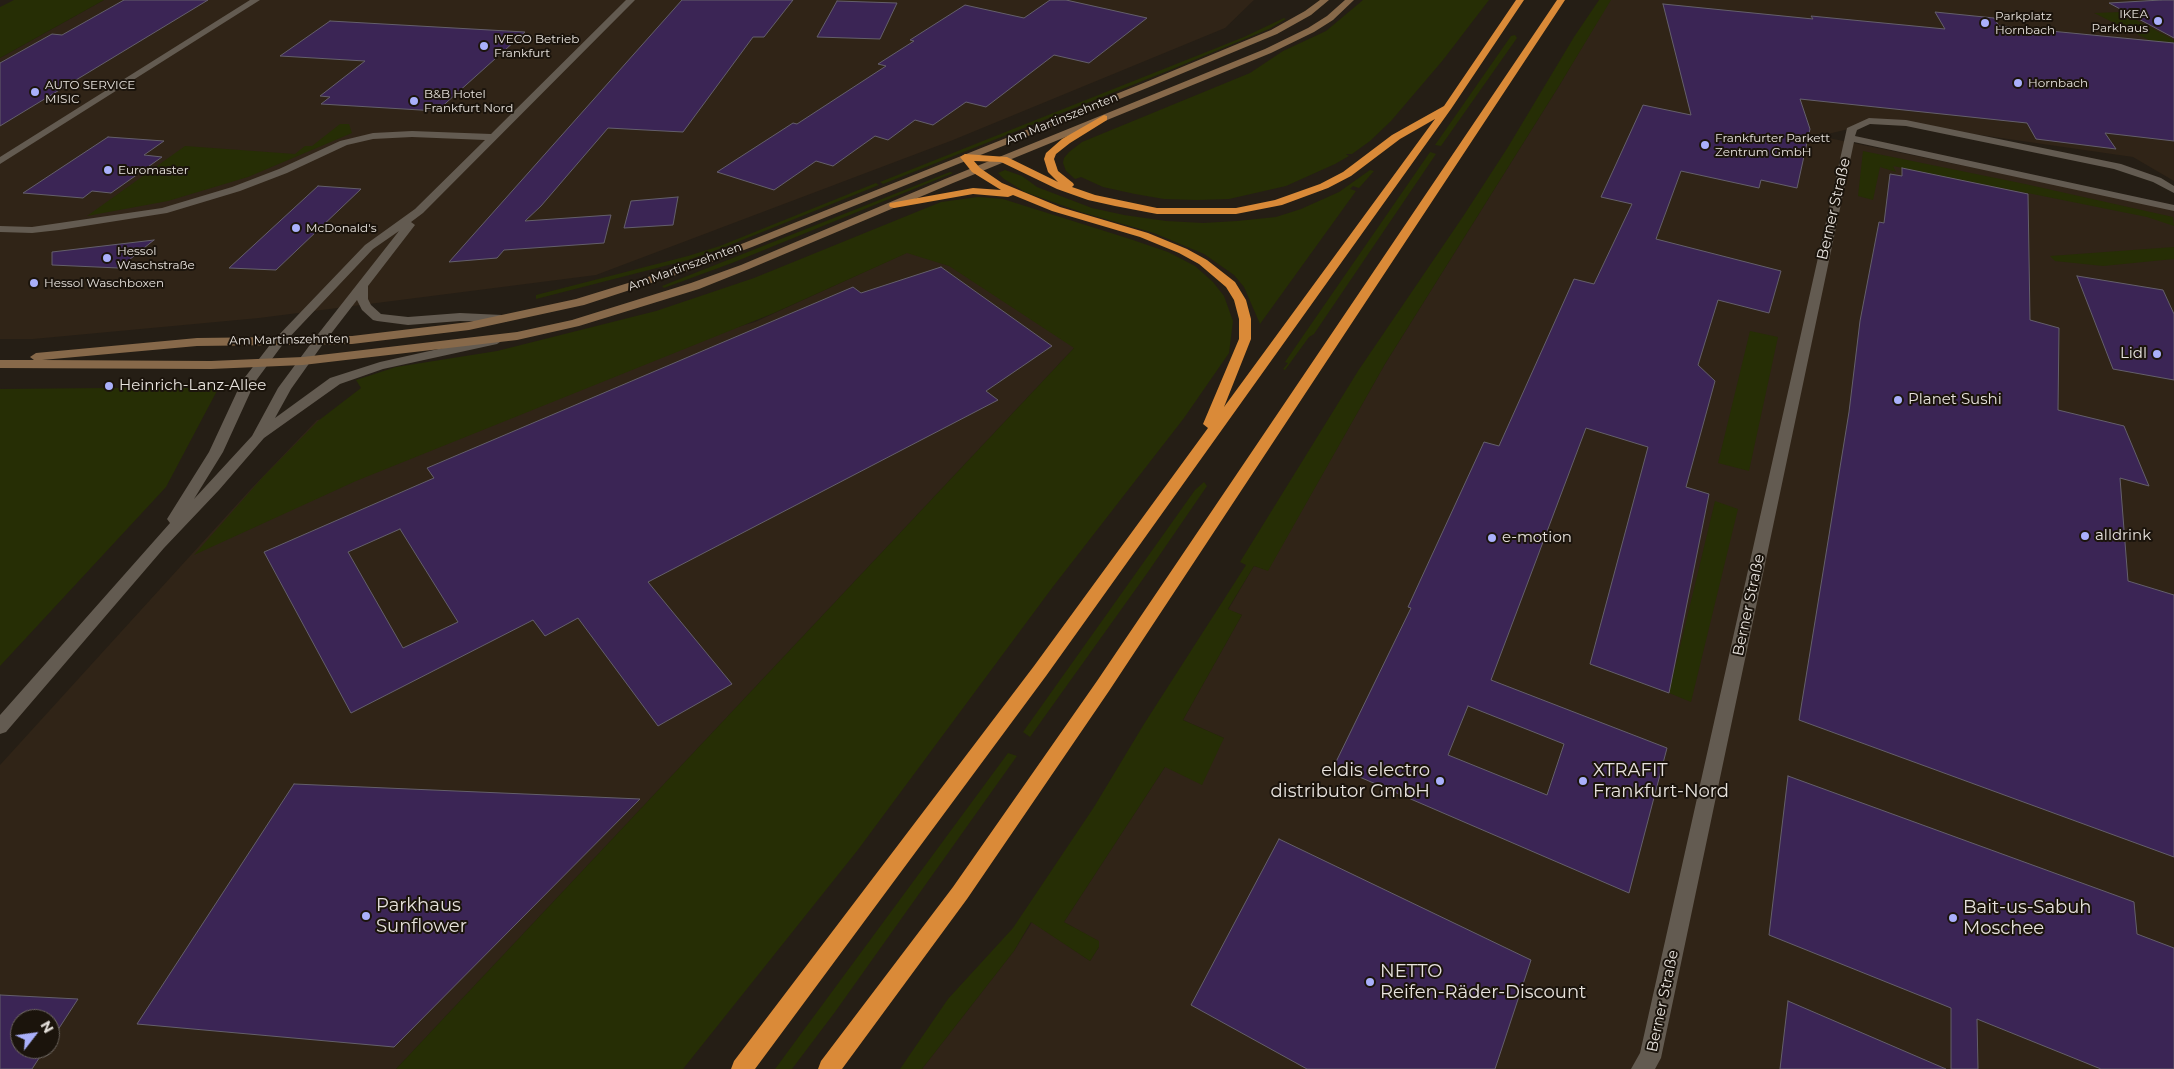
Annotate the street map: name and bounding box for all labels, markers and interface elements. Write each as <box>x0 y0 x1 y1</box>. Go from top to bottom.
place label: IKEA Parkhaus <box>2091 7 2148 35</box>
place label: Parkplatz Hornbach <box>1995 9 2055 37</box>
marker: IKEA Parkhaus <box>2152 15 2164 27</box>
marker: Parkplatz Hornbach <box>1979 17 1991 29</box>
place label: IVECO Betrieb Frankfurt <box>494 32 579 60</box>
marker: IVECO Betrieb Frankfurt <box>478 40 490 52</box>
place label: Hornbach <box>2028 76 2088 90</box>
marker: Hornbach <box>2012 77 2024 89</box>
place label: AUTO SERVICE MISIC <box>45 78 135 106</box>
marker: AUTO SERVICE MISIC <box>29 86 41 98</box>
place label: B&B Hotel Frankfurt Nord <box>424 87 513 115</box>
street label: Am Martinszehnten <box>1004 90 1120 148</box>
marker: B&B Hotel Frankfurt Nord <box>408 95 420 107</box>
place label: Frankfurter Parkett Zentrum GmbH <box>1715 131 1830 159</box>
marker: Frankfurter Parkett Zentrum GmbH <box>1699 139 1711 151</box>
street label: Berner Straße <box>1814 156 1854 262</box>
place label: Euromaster <box>118 163 189 177</box>
marker: Euromaster <box>102 164 114 176</box>
place label: McDonald's <box>306 221 376 235</box>
marker: McDonald's <box>290 222 302 234</box>
street label: Am Martinszehnten <box>626 240 744 294</box>
place label: Hessol Waschstraße <box>117 244 195 272</box>
marker: Hessol Waschstraße <box>101 252 113 264</box>
place label: Hessol Waschboxen <box>44 276 164 290</box>
marker: Hessol Waschboxen <box>28 277 40 289</box>
street label: Am Martinszehnten <box>229 332 349 348</box>
place label: Lidl <box>2120 345 2147 363</box>
marker: Lidl <box>2151 348 2163 360</box>
place label: Heinrich-Lanz-Allee <box>119 377 266 395</box>
marker: Heinrich-Lanz-Allee <box>103 380 115 392</box>
place label: Planet Sushi <box>1908 391 2002 409</box>
marker: Planet Sushi <box>1892 394 1904 406</box>
place label: alldrink <box>2095 527 2151 545</box>
place label: e-motion <box>1502 529 1572 547</box>
marker: alldrink <box>2079 530 2091 542</box>
marker: e-motion <box>1486 532 1498 544</box>
street label: Berner Straße <box>1729 552 1769 658</box>
place label: eldis electro distributor GmbH <box>1271 760 1430 802</box>
place label: XTRAFIT Frankfurt-Nord <box>1593 760 1729 802</box>
marker: eldis electro distributor GmbH <box>1434 775 1446 787</box>
marker: XTRAFIT Frankfurt-Nord <box>1577 775 1589 787</box>
place label: Parkhaus Sunflower <box>376 895 467 938</box>
place label: Bait-us-Sabuh Moschee <box>1963 897 2091 940</box>
marker: Parkhaus Sunflower <box>360 910 372 922</box>
marker: Bait-us-Sabuh Moschee <box>1947 912 1959 924</box>
street label: Berner Straße <box>1643 948 1683 1054</box>
place label: NETTO Reifen-Räder-Discount <box>1380 961 1586 1004</box>
marker: NETTO Reifen-Räder-Discount <box>1364 976 1376 988</box>
north arrow <box>10 1009 60 1059</box>
text: N <box>37 1018 58 1036</box>

